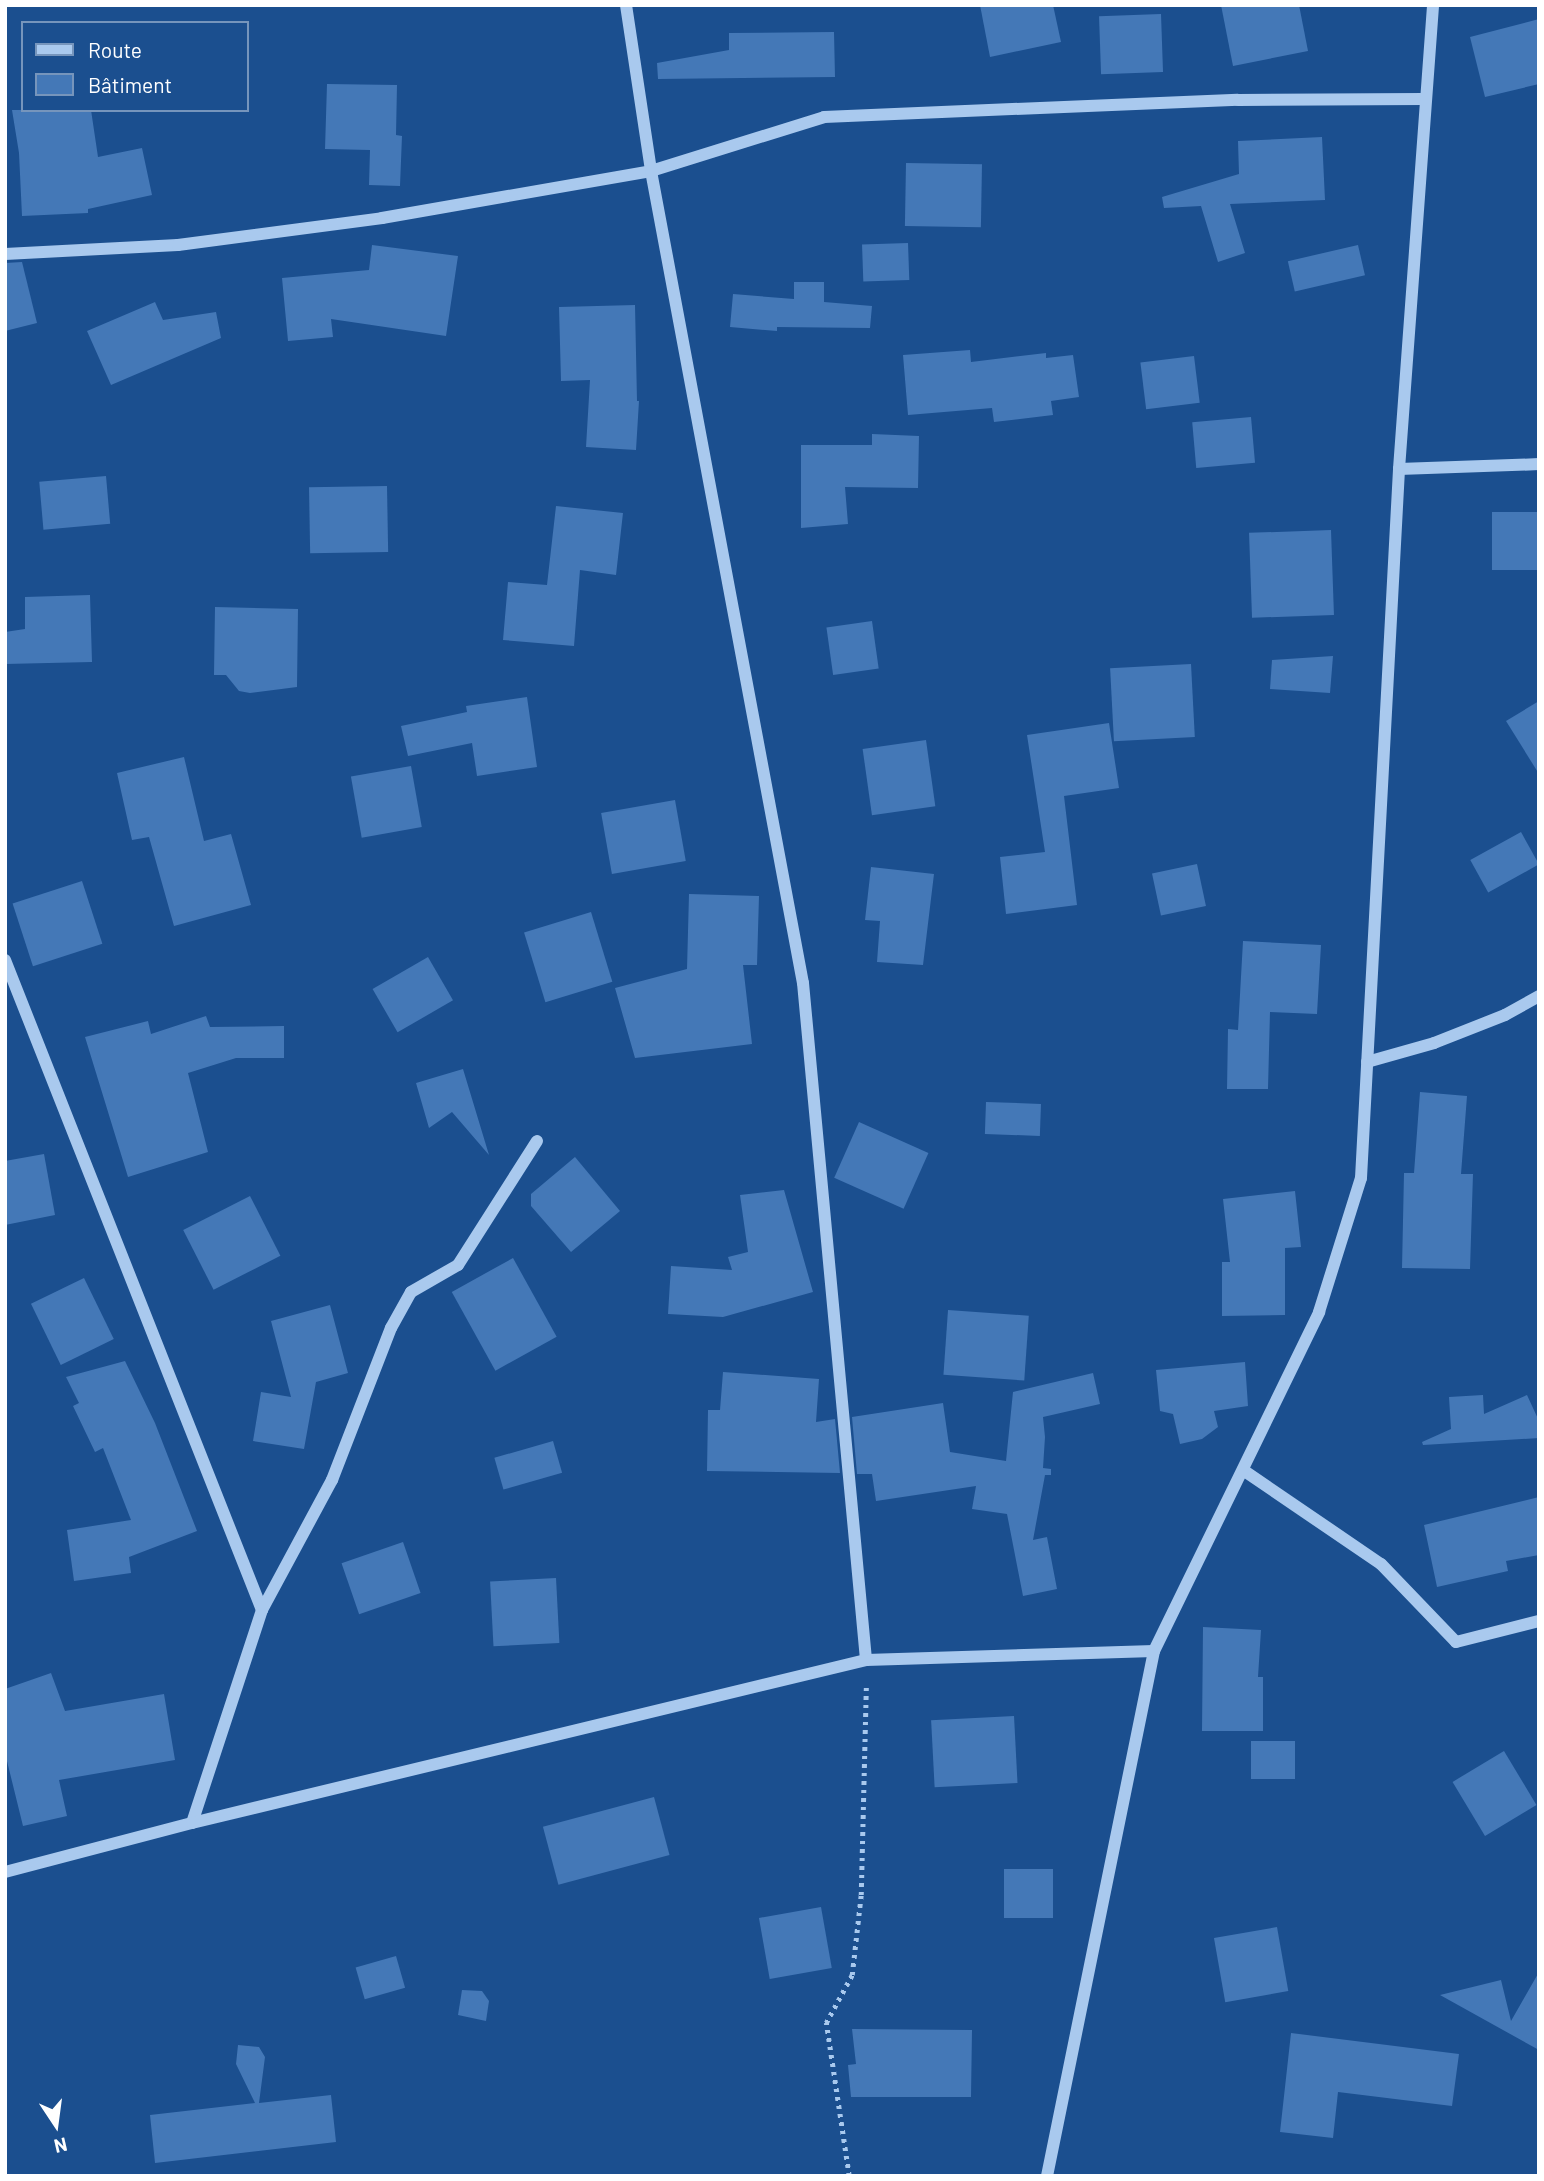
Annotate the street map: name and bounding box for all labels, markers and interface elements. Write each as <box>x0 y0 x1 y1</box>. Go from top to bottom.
legend <box>21 21 248 112</box>
text: Route <box>88 37 142 62</box>
text: Bâtiment <box>88 72 172 97</box>
north arrow <box>21 2090 91 2160</box>
text: N <box>52 2133 70 2159</box>

